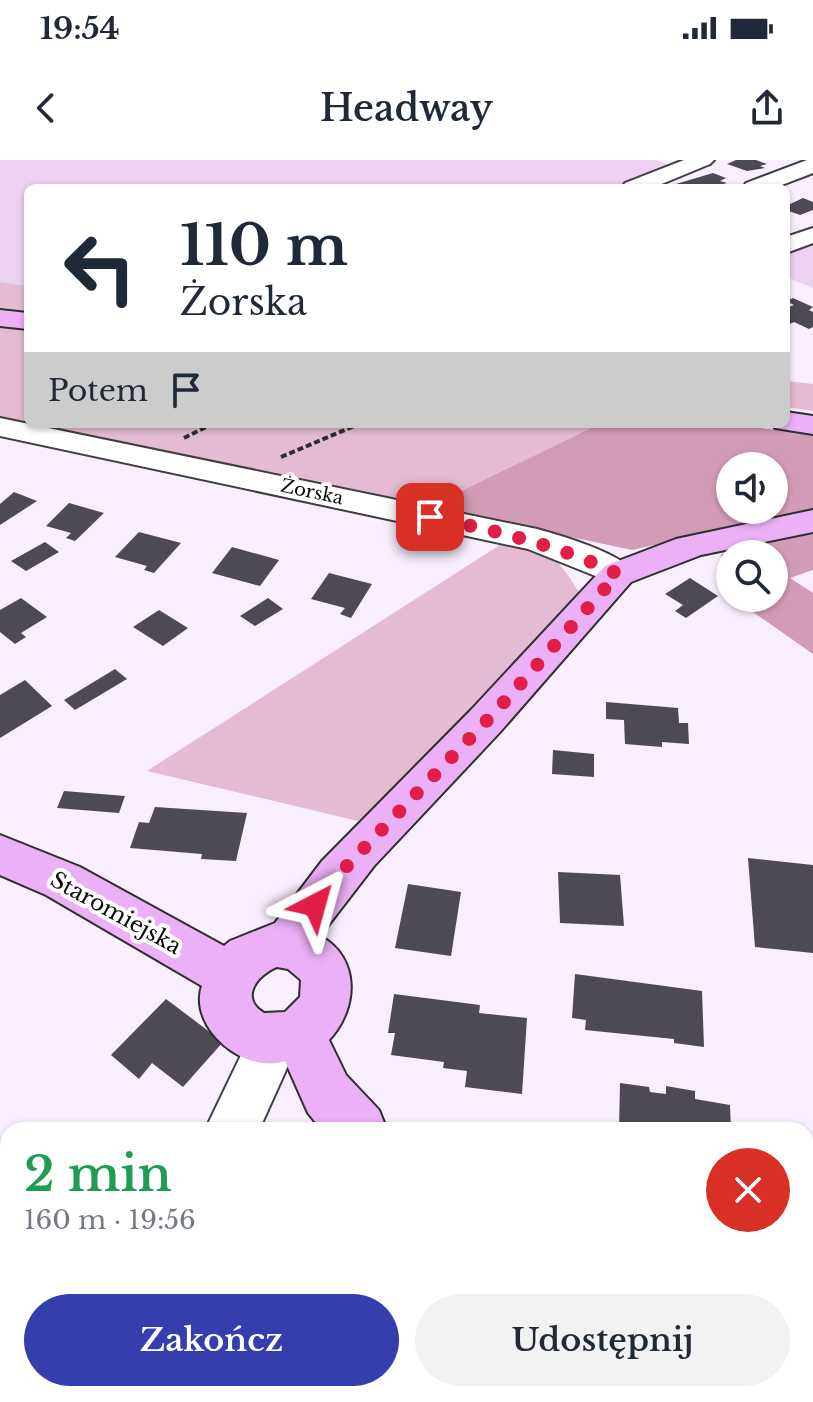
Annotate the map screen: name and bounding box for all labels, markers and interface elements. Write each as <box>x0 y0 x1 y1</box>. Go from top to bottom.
text: 19:54 <box>40 10 120 47</box>
icon: back <box>24 86 68 130</box>
text: Headway <box>320 86 493 131</box>
icon: share <box>745 86 789 130</box>
text: 110 m <box>180 211 348 280</box>
icon: left <box>48 216 152 320</box>
text: Żorska <box>180 280 307 325</box>
icon: arrive <box>164 368 208 412</box>
text: Potem <box>48 372 148 409</box>
map controls <box>716 452 788 612</box>
button: sound <box>716 452 788 524</box>
street label: Żorska <box>279 474 346 509</box>
pin <box>396 483 464 551</box>
icon: arrive <box>408 495 452 539</box>
button: search <box>716 540 788 612</box>
position arrow <box>273 863 357 947</box>
street label: Staromiejska <box>46 866 187 960</box>
text: 2 min <box>24 1144 172 1204</box>
button: close <box>706 1148 790 1232</box>
text: 160 m · 19:56 <box>24 1204 196 1236</box>
button: Zakończ <box>24 1294 399 1386</box>
button: Udostępnij <box>415 1294 790 1386</box>

